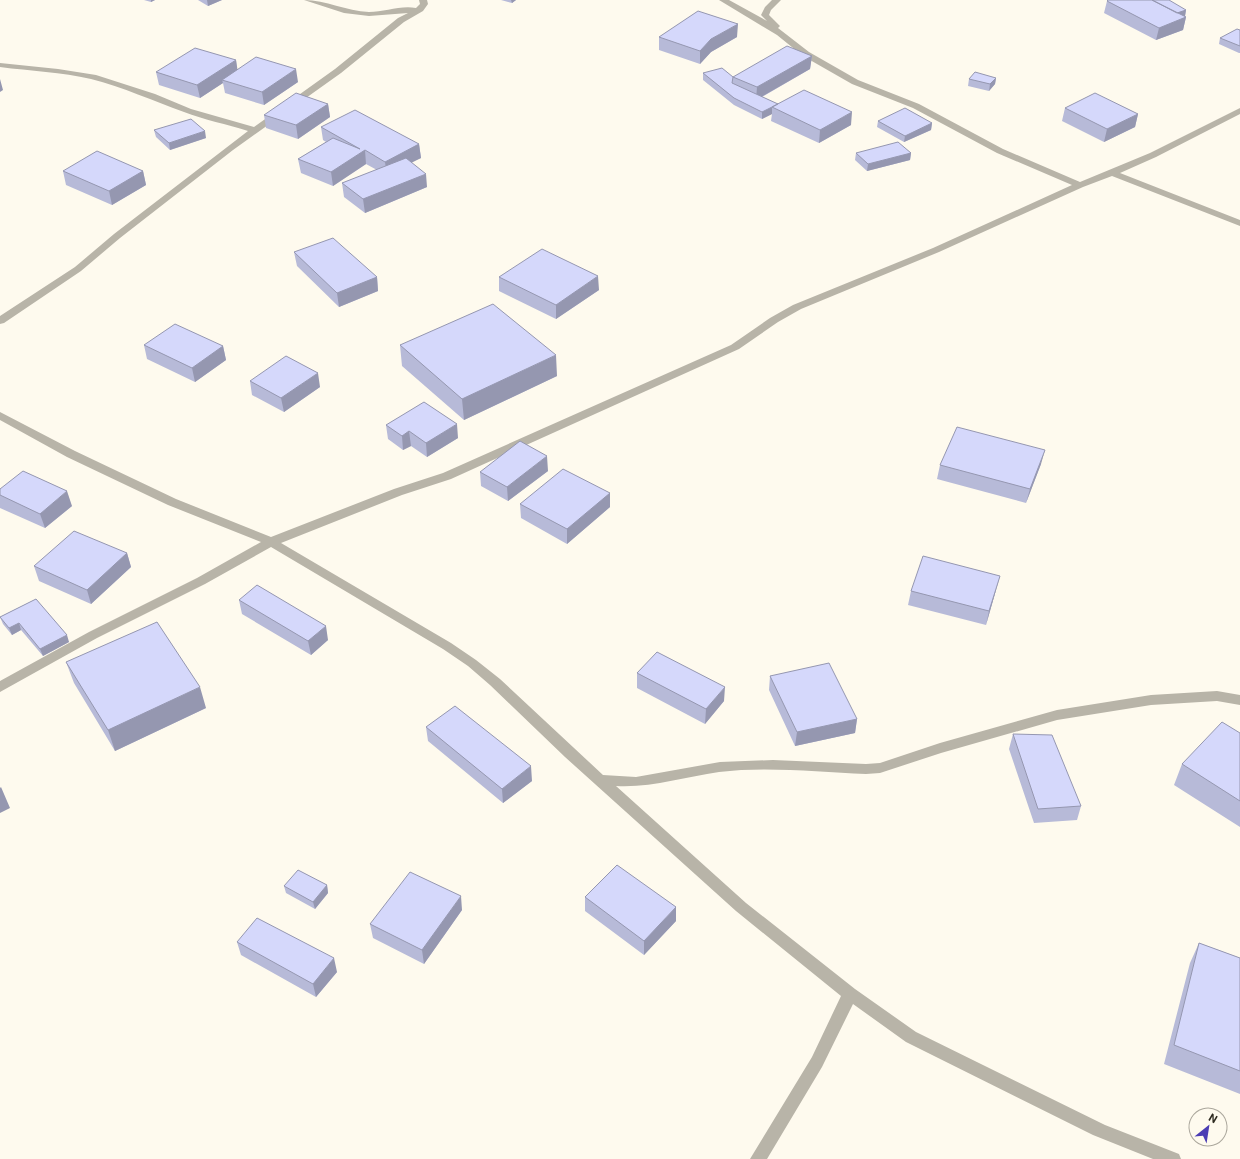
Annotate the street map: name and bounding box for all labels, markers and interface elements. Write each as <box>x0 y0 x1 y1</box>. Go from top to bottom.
north arrow <box>1188 1107 1228 1147</box>
text: N <box>1206 1111 1220 1126</box>

